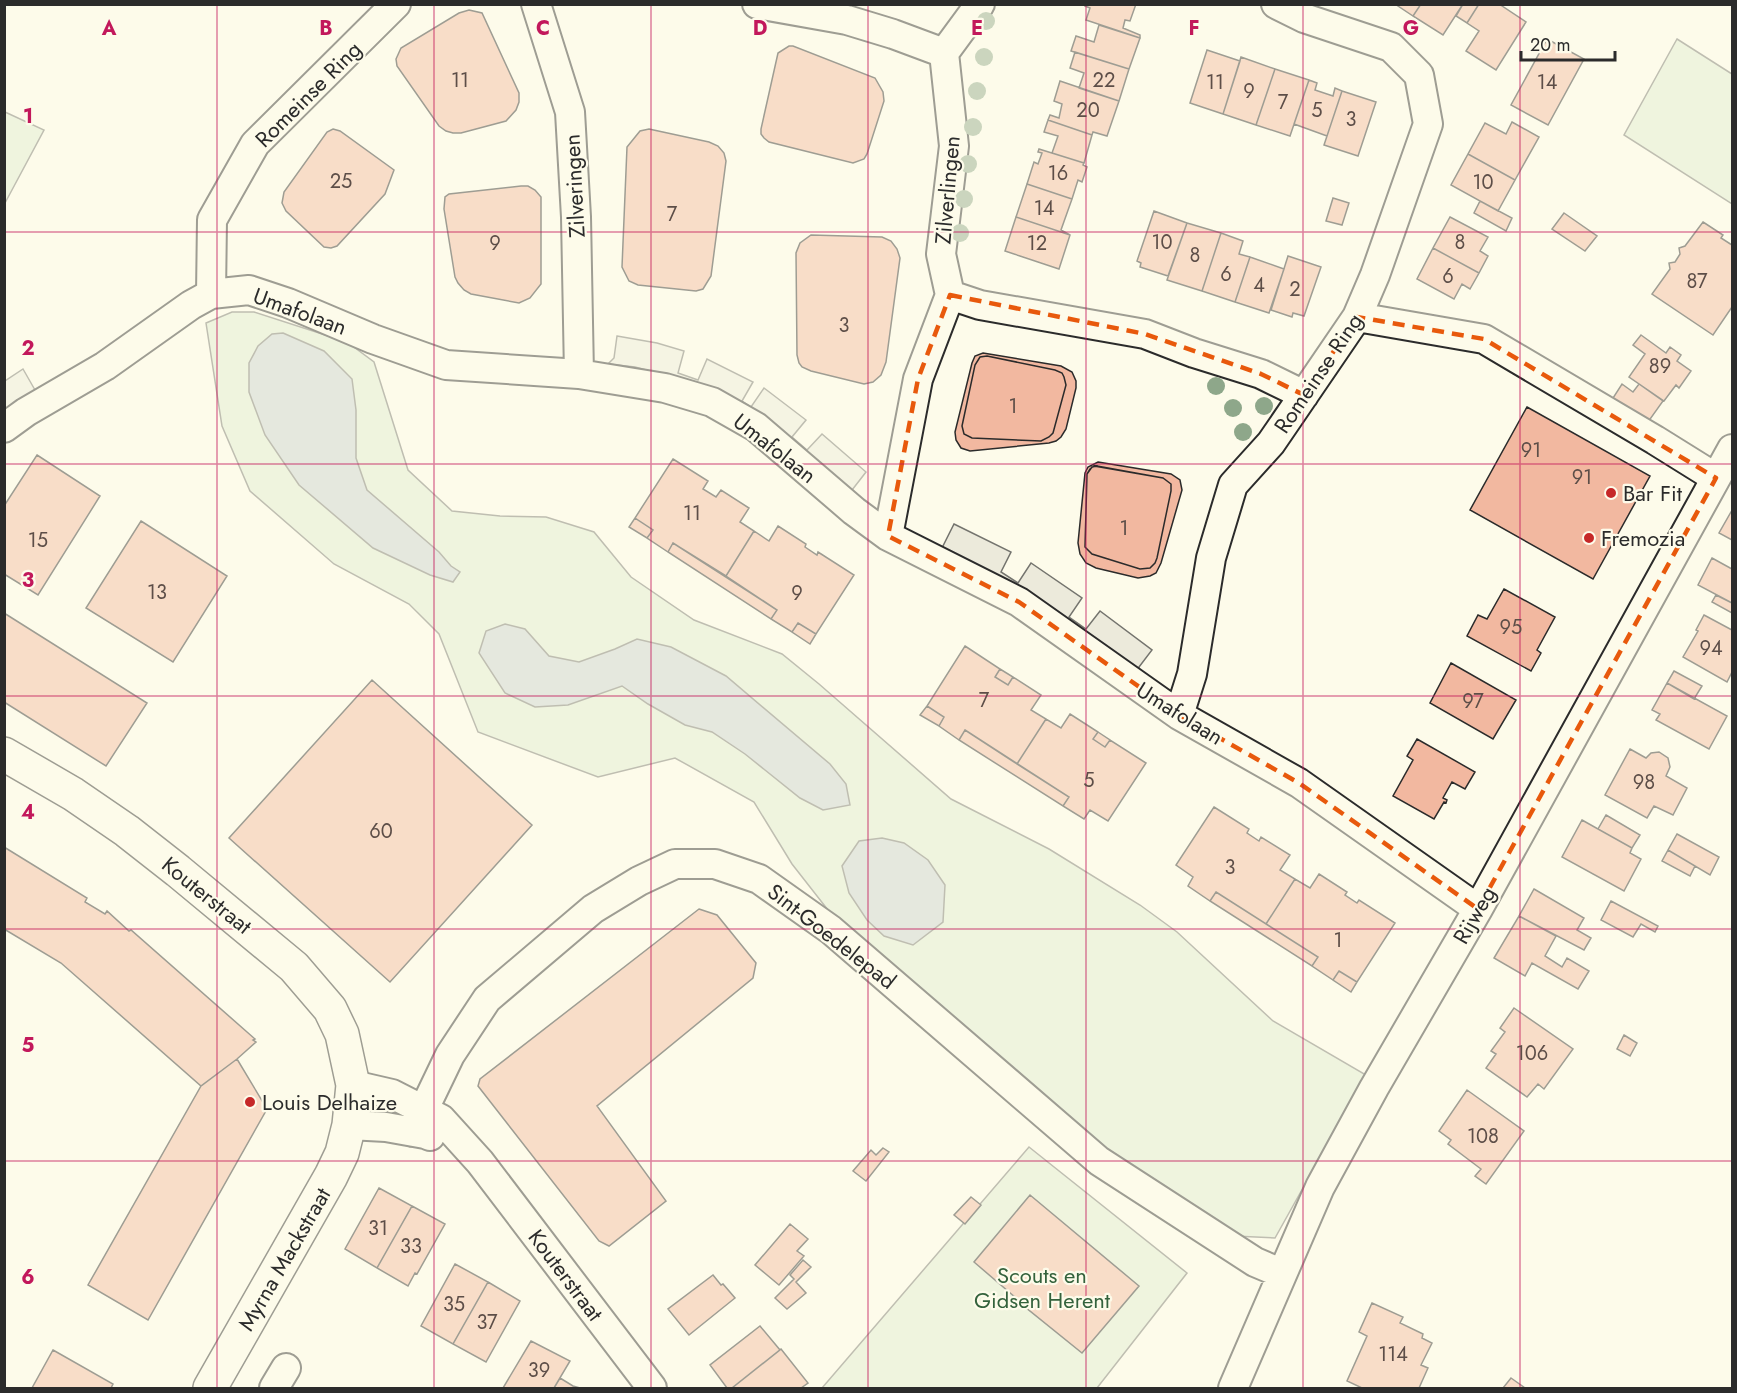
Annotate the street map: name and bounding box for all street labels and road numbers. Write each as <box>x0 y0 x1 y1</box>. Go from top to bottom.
street label: Romeinse Ring <box>248 34 368 154</box>
street label: Zilveringen <box>555 133 593 239</box>
street label: Zilverlingen <box>926 134 968 246</box>
street label: Umafolaan <box>249 279 351 343</box>
street label: Romeinse Ring <box>1266 306 1370 440</box>
street label: Umafolaan <box>727 405 823 491</box>
street label: Umafolaan <box>1130 674 1230 752</box>
street label: Kouterstraat <box>155 849 259 942</box>
street label: Sint-Goedelepad <box>761 876 903 996</box>
street label: Rijweg <box>1445 880 1503 950</box>
street label: Myrna Mackstraat <box>230 1181 338 1337</box>
street label: Kouterstraat <box>521 1222 612 1328</box>

